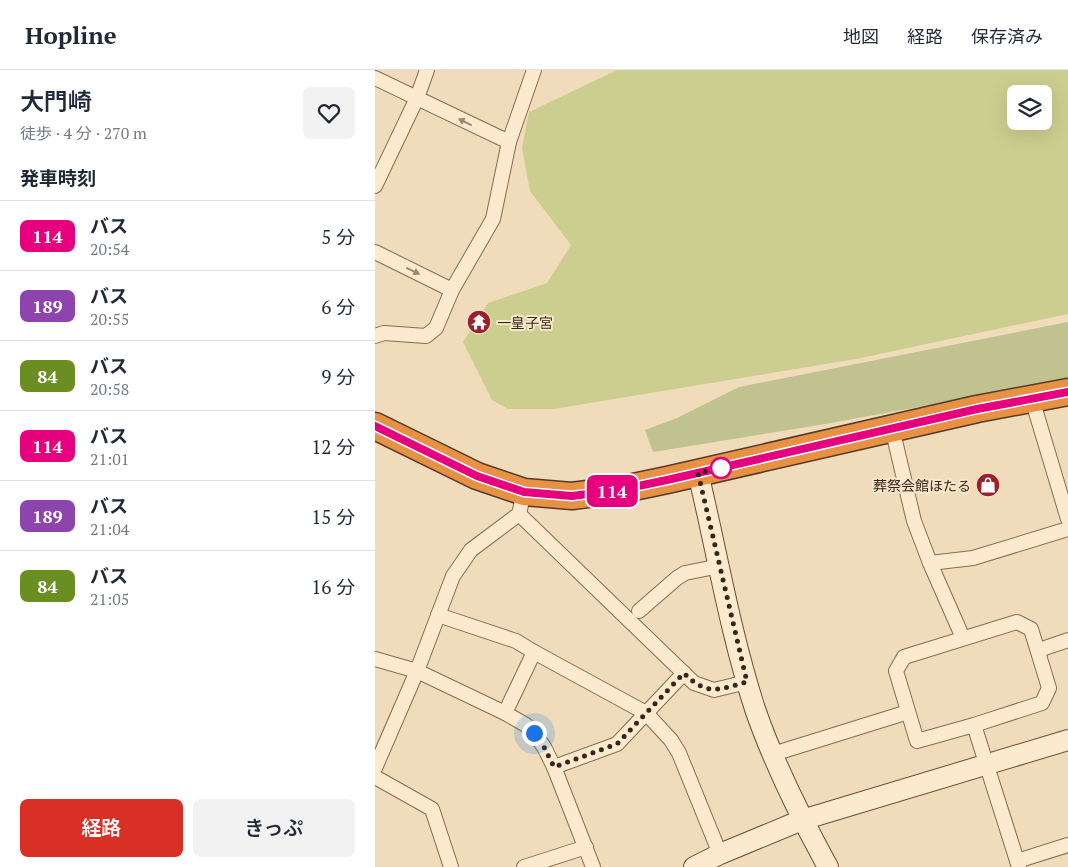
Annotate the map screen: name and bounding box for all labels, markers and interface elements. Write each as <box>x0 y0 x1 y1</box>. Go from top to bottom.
text: Hopline <box>25 19 117 51</box>
text: 地図 <box>843 24 879 48</box>
text: 経路 <box>907 24 943 48</box>
text: 保存済み <box>971 24 1043 48</box>
text: 大門崎 <box>20 85 92 117</box>
map controls <box>1007 85 1052 130</box>
button: layers <box>1007 85 1052 130</box>
button: heart <box>303 87 355 139</box>
one-way arrow <box>457 117 472 126</box>
text: 徒歩 · 4 分 · 270 m <box>20 122 147 144</box>
text: 発車時刻 <box>20 165 96 190</box>
text: バス <box>90 213 128 238</box>
text: 114 <box>32 224 63 248</box>
text: 5 分 <box>321 224 355 249</box>
text: 20:54 <box>90 238 129 260</box>
one-way arrow <box>406 267 421 275</box>
text: バス <box>90 283 128 308</box>
text: 189 <box>32 294 63 318</box>
text: 6 分 <box>321 294 355 319</box>
text: 20:55 <box>90 308 129 330</box>
temple icon: 一皇子宮 <box>466 309 492 335</box>
place label: 一皇子宮 <box>497 313 553 332</box>
text: バス <box>90 353 128 378</box>
text: 84 <box>37 364 58 388</box>
text: 9 分 <box>321 364 355 389</box>
text: 20:58 <box>90 378 129 400</box>
text: バス <box>90 423 128 448</box>
text: 114 <box>32 434 63 458</box>
text: 12 分 <box>311 434 355 459</box>
text: 21:01 <box>90 448 129 470</box>
unlabelled marker <box>710 457 732 479</box>
shop icon: 葬祭会館ほたる <box>975 472 1001 498</box>
line badge: 114 <box>583 475 641 507</box>
place label: 葬祭会館ほたる <box>873 476 971 495</box>
text: 114 <box>597 479 627 503</box>
text: バス <box>90 493 128 518</box>
text: 189 <box>32 504 63 528</box>
text: 15 分 <box>311 504 355 529</box>
text: 21:04 <box>90 518 129 540</box>
text: バス <box>90 563 128 588</box>
text: 84 <box>37 574 58 598</box>
text: 16 分 <box>311 574 355 599</box>
text: 21:05 <box>90 588 129 610</box>
your location <box>522 721 547 746</box>
button: 経路 <box>20 799 183 857</box>
button: きっぷ <box>193 799 355 857</box>

